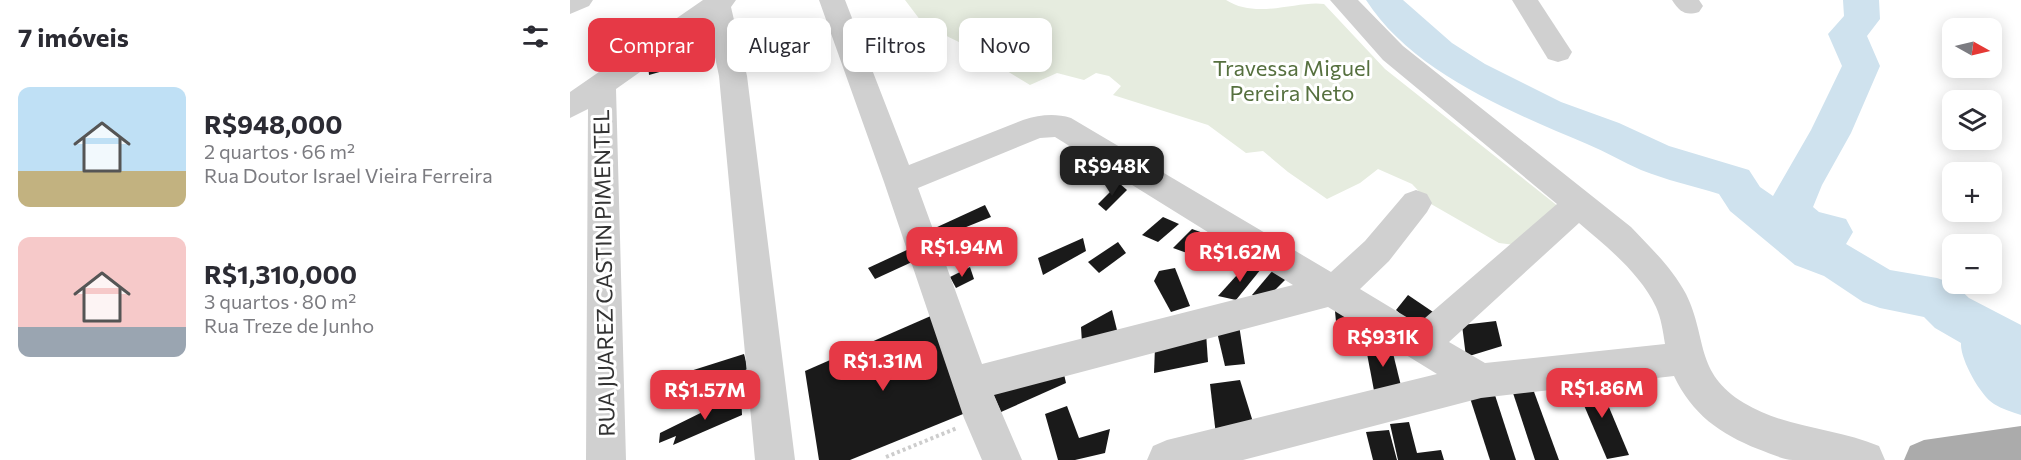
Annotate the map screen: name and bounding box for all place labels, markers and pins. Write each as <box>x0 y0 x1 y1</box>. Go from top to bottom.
pin: R$948K <box>1063 146 1161 197</box>
pin: R$1.94M <box>907 227 1017 278</box>
pin: R$1.62M <box>1185 232 1295 283</box>
pin: R$931K <box>1334 317 1432 368</box>
pin: R$1.31M <box>828 341 938 392</box>
pin: R$1.86M <box>1547 368 1657 419</box>
pin: R$1.57M <box>650 370 760 421</box>

